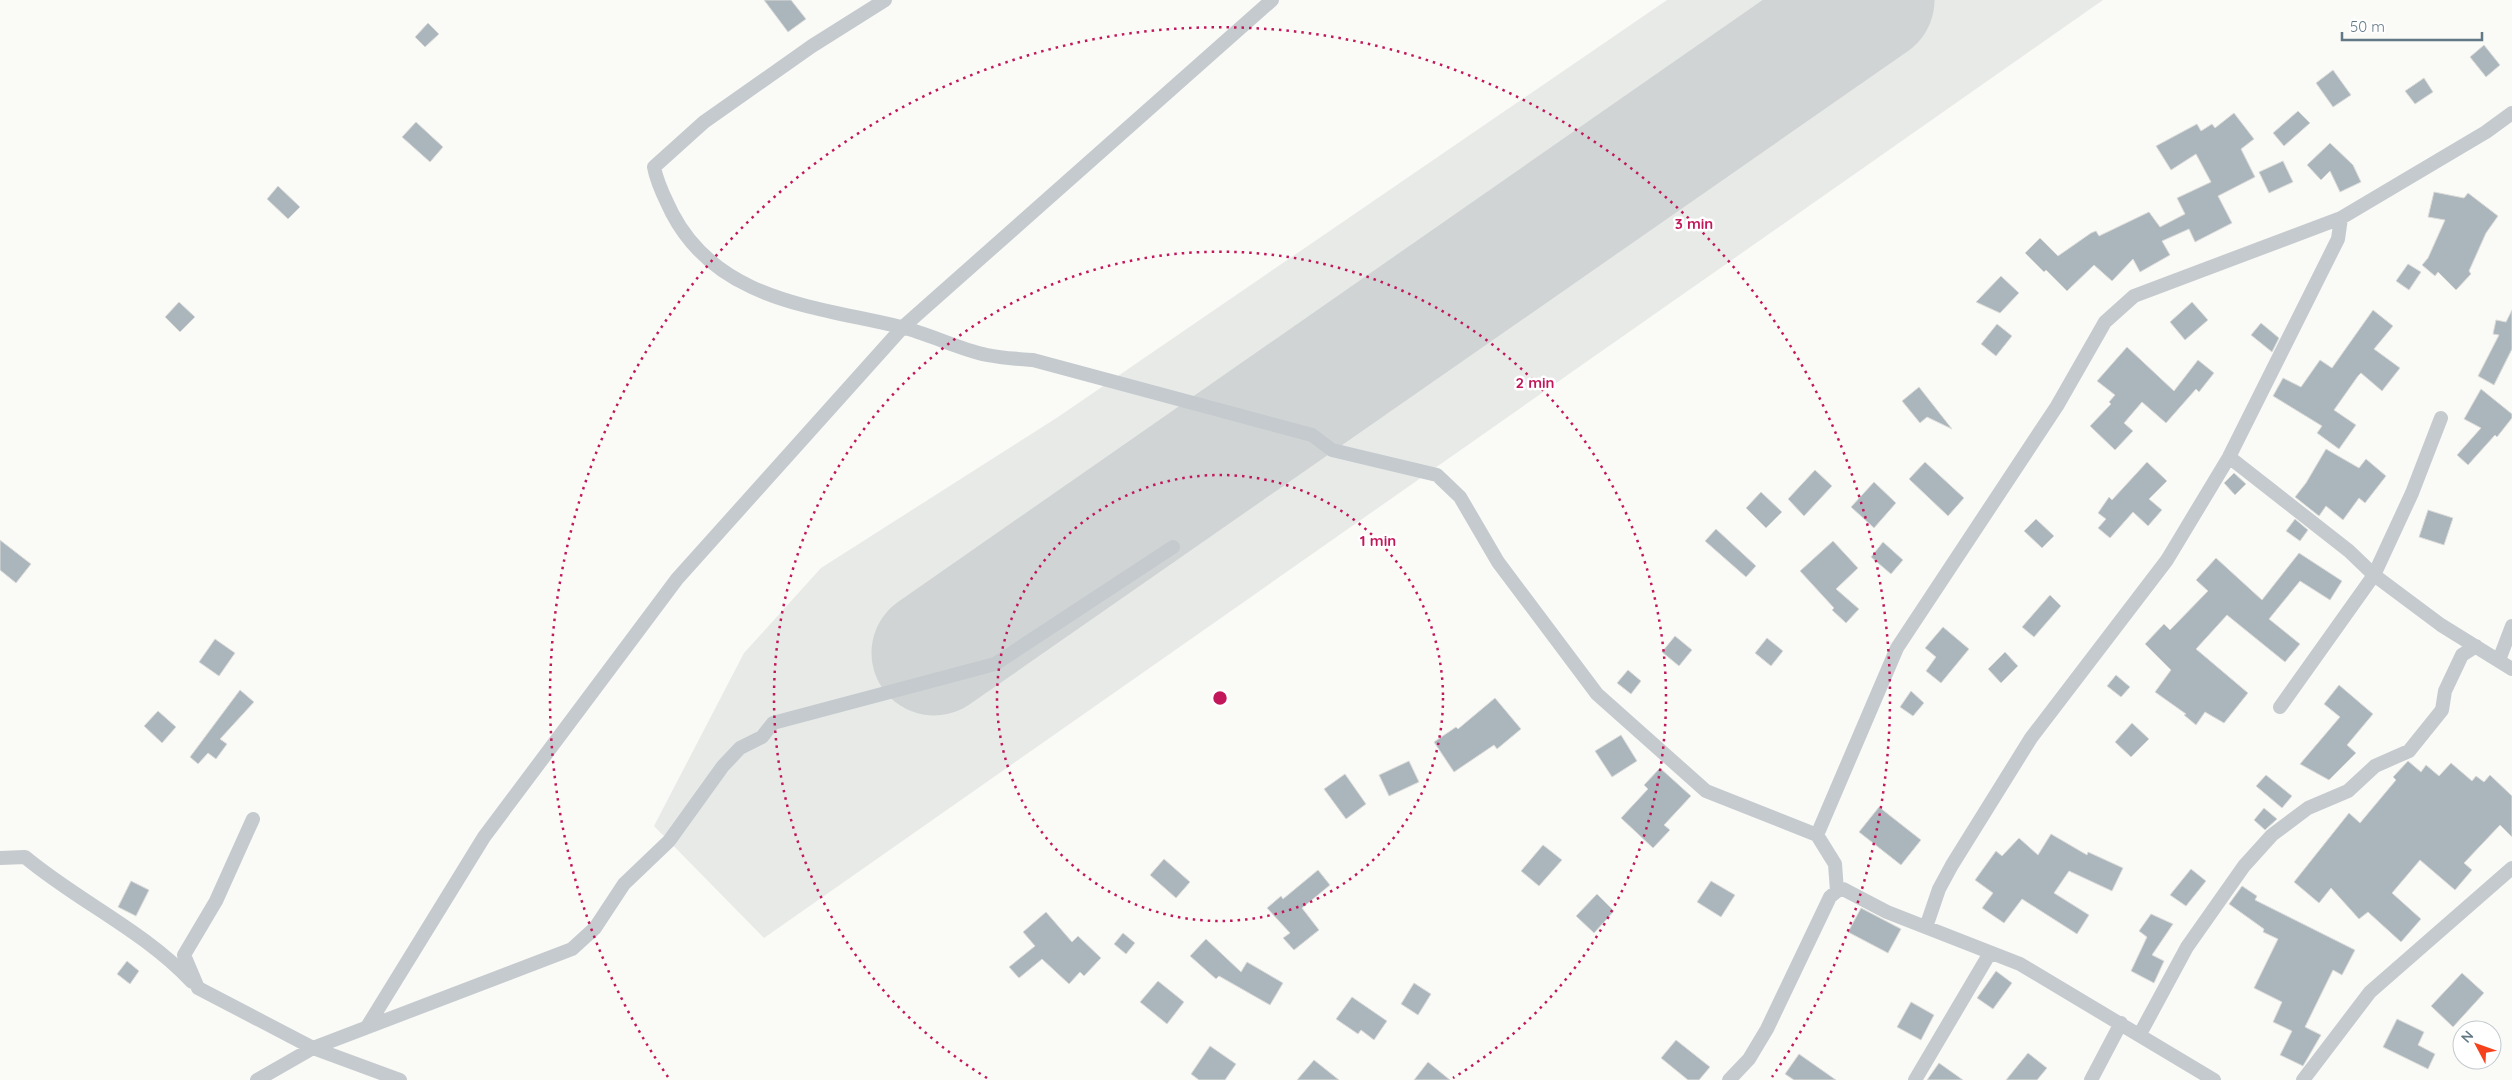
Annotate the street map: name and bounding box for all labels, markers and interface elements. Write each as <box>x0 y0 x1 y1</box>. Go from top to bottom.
scale bar <box>2342 10 2482 42</box>
text: 50 m <box>2350 17 2385 36</box>
text: 3 min <box>1675 214 1713 233</box>
text: 2 min <box>1515 373 1555 392</box>
text: 1 min <box>1360 531 1396 550</box>
centre of rings <box>1211 689 1229 707</box>
north arrow <box>2452 1020 2502 1070</box>
text: N <box>2457 1027 2477 1046</box>

